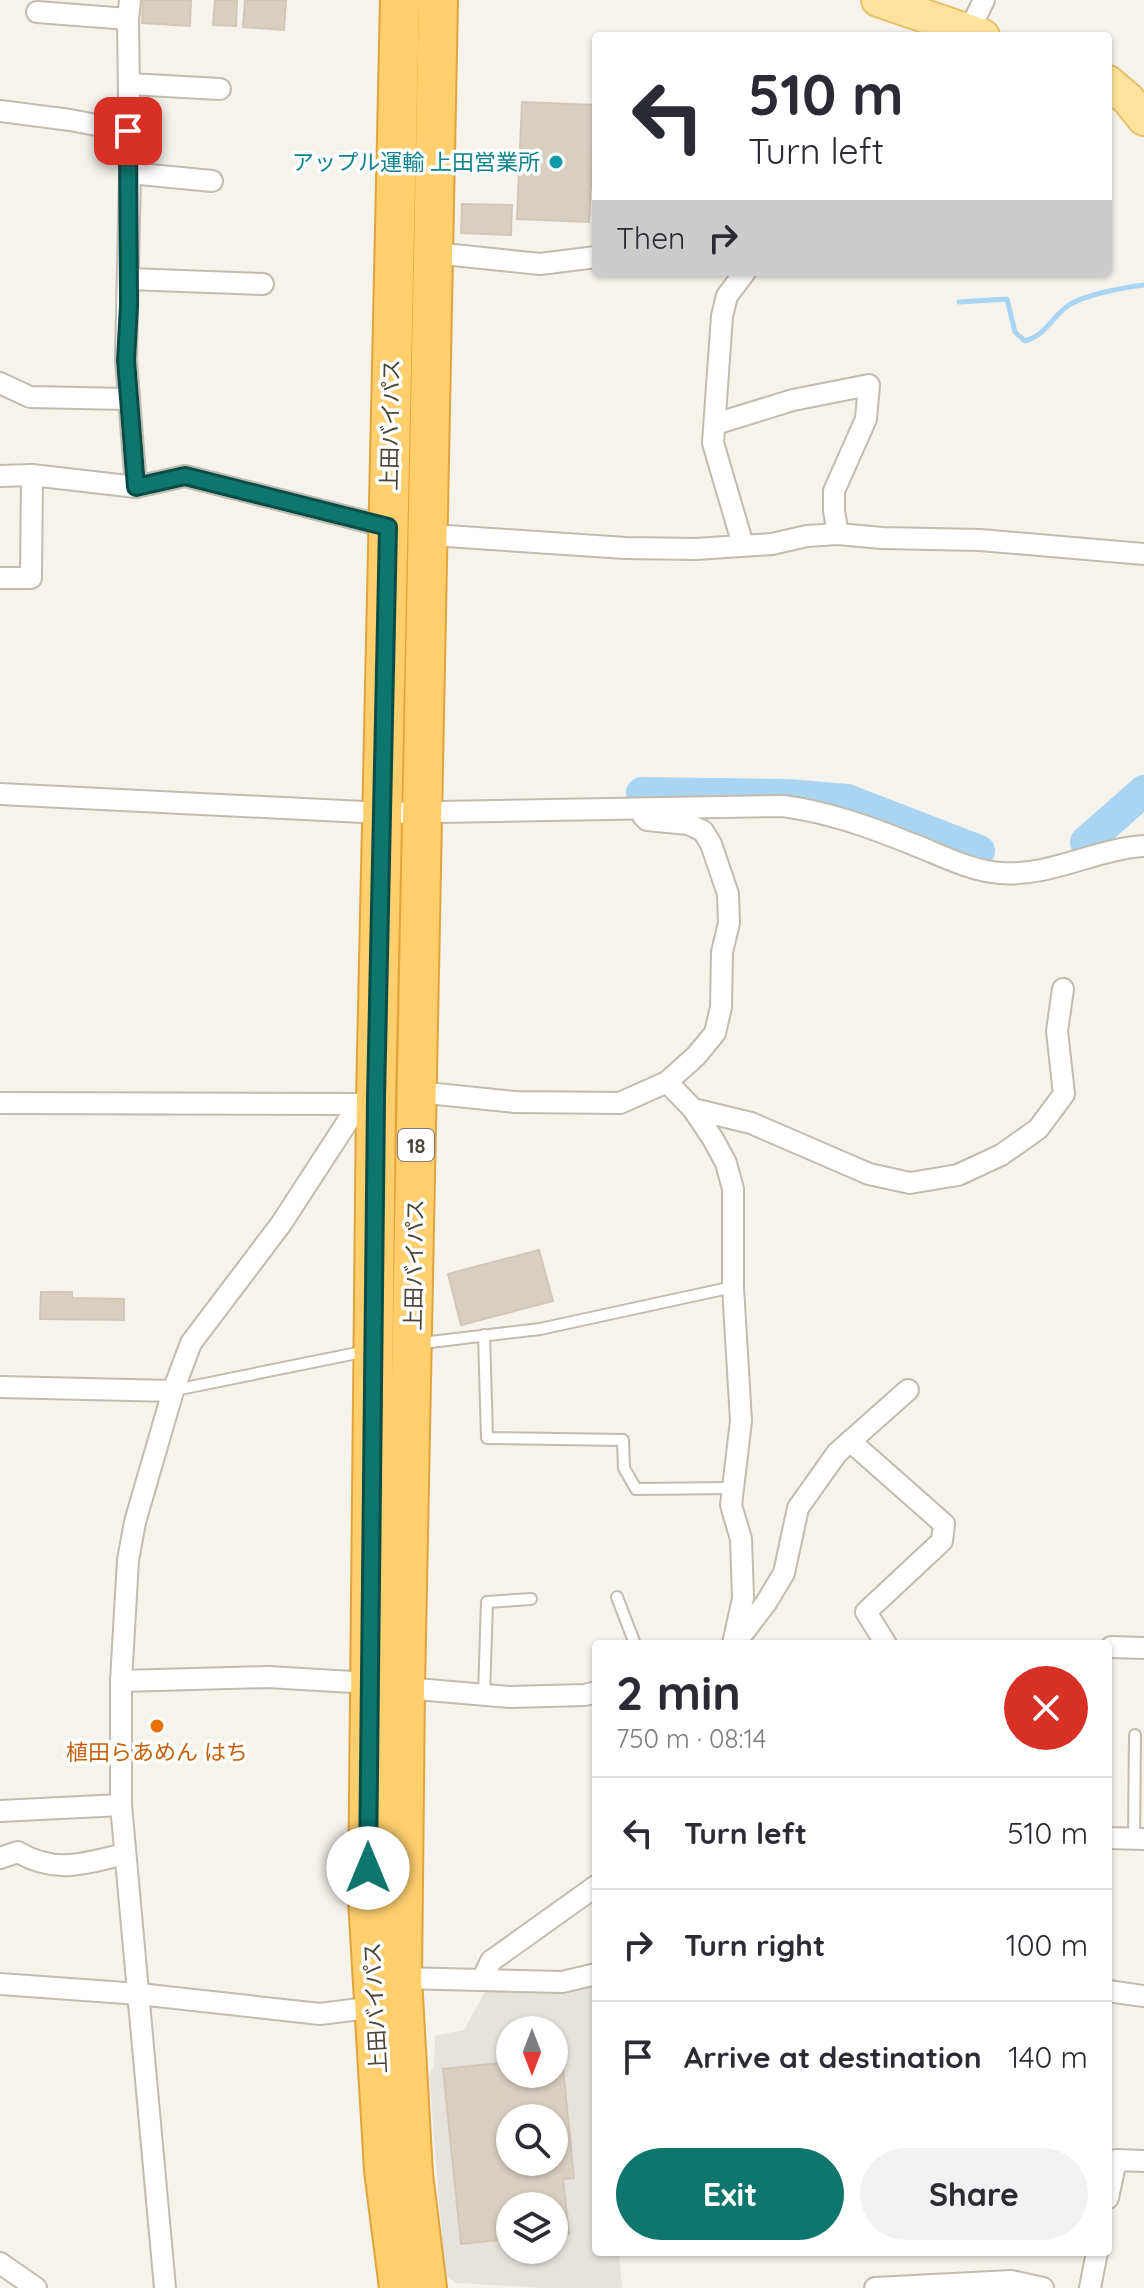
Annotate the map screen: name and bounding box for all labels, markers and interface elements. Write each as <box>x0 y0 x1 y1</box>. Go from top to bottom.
text: 510 m <box>748 59 904 129</box>
icon: left <box>616 64 720 168</box>
pin <box>94 97 162 165</box>
icon: arrive <box>106 109 150 153</box>
text: Turn left <box>748 128 884 173</box>
place label: アップル運輸 上田営業所 <box>292 148 540 176</box>
marker: アップル運輸 上田営業所 <box>547 153 565 171</box>
icon: right <box>701 216 745 260</box>
text: Then <box>616 219 685 257</box>
street label: 上田バイパス <box>375 359 405 491</box>
road number: 18 <box>398 1129 434 1161</box>
street label: 上田バイパス <box>399 1199 429 1331</box>
text: 2 min <box>616 1662 741 1722</box>
button: close <box>1004 1666 1088 1750</box>
marker: 植田らあめん はち <box>148 1717 166 1735</box>
text: 750 m · 08:14 <box>616 1722 766 1755</box>
place label: 植田らあめん はち <box>66 1738 248 1766</box>
icon: left <box>616 1811 660 1855</box>
text: Turn left <box>684 1814 807 1852</box>
text: 510 m <box>1007 1814 1088 1852</box>
position arrow <box>326 1826 410 1910</box>
icon: right <box>616 1923 660 1967</box>
text: Turn right <box>684 1926 825 1964</box>
text: 100 m <box>1006 1926 1088 1964</box>
street label: 上田バイパス <box>358 1942 392 2074</box>
north arrow <box>496 2016 568 2088</box>
map controls <box>496 2016 568 2264</box>
icon: arrive <box>616 2035 660 2079</box>
text: Arrive at destination <box>684 2038 982 2076</box>
text: 140 m <box>1008 2038 1088 2076</box>
button: search <box>496 2104 568 2176</box>
button: Exit <box>616 2148 844 2240</box>
button: Share <box>860 2148 1088 2240</box>
button: layers <box>496 2192 568 2264</box>

